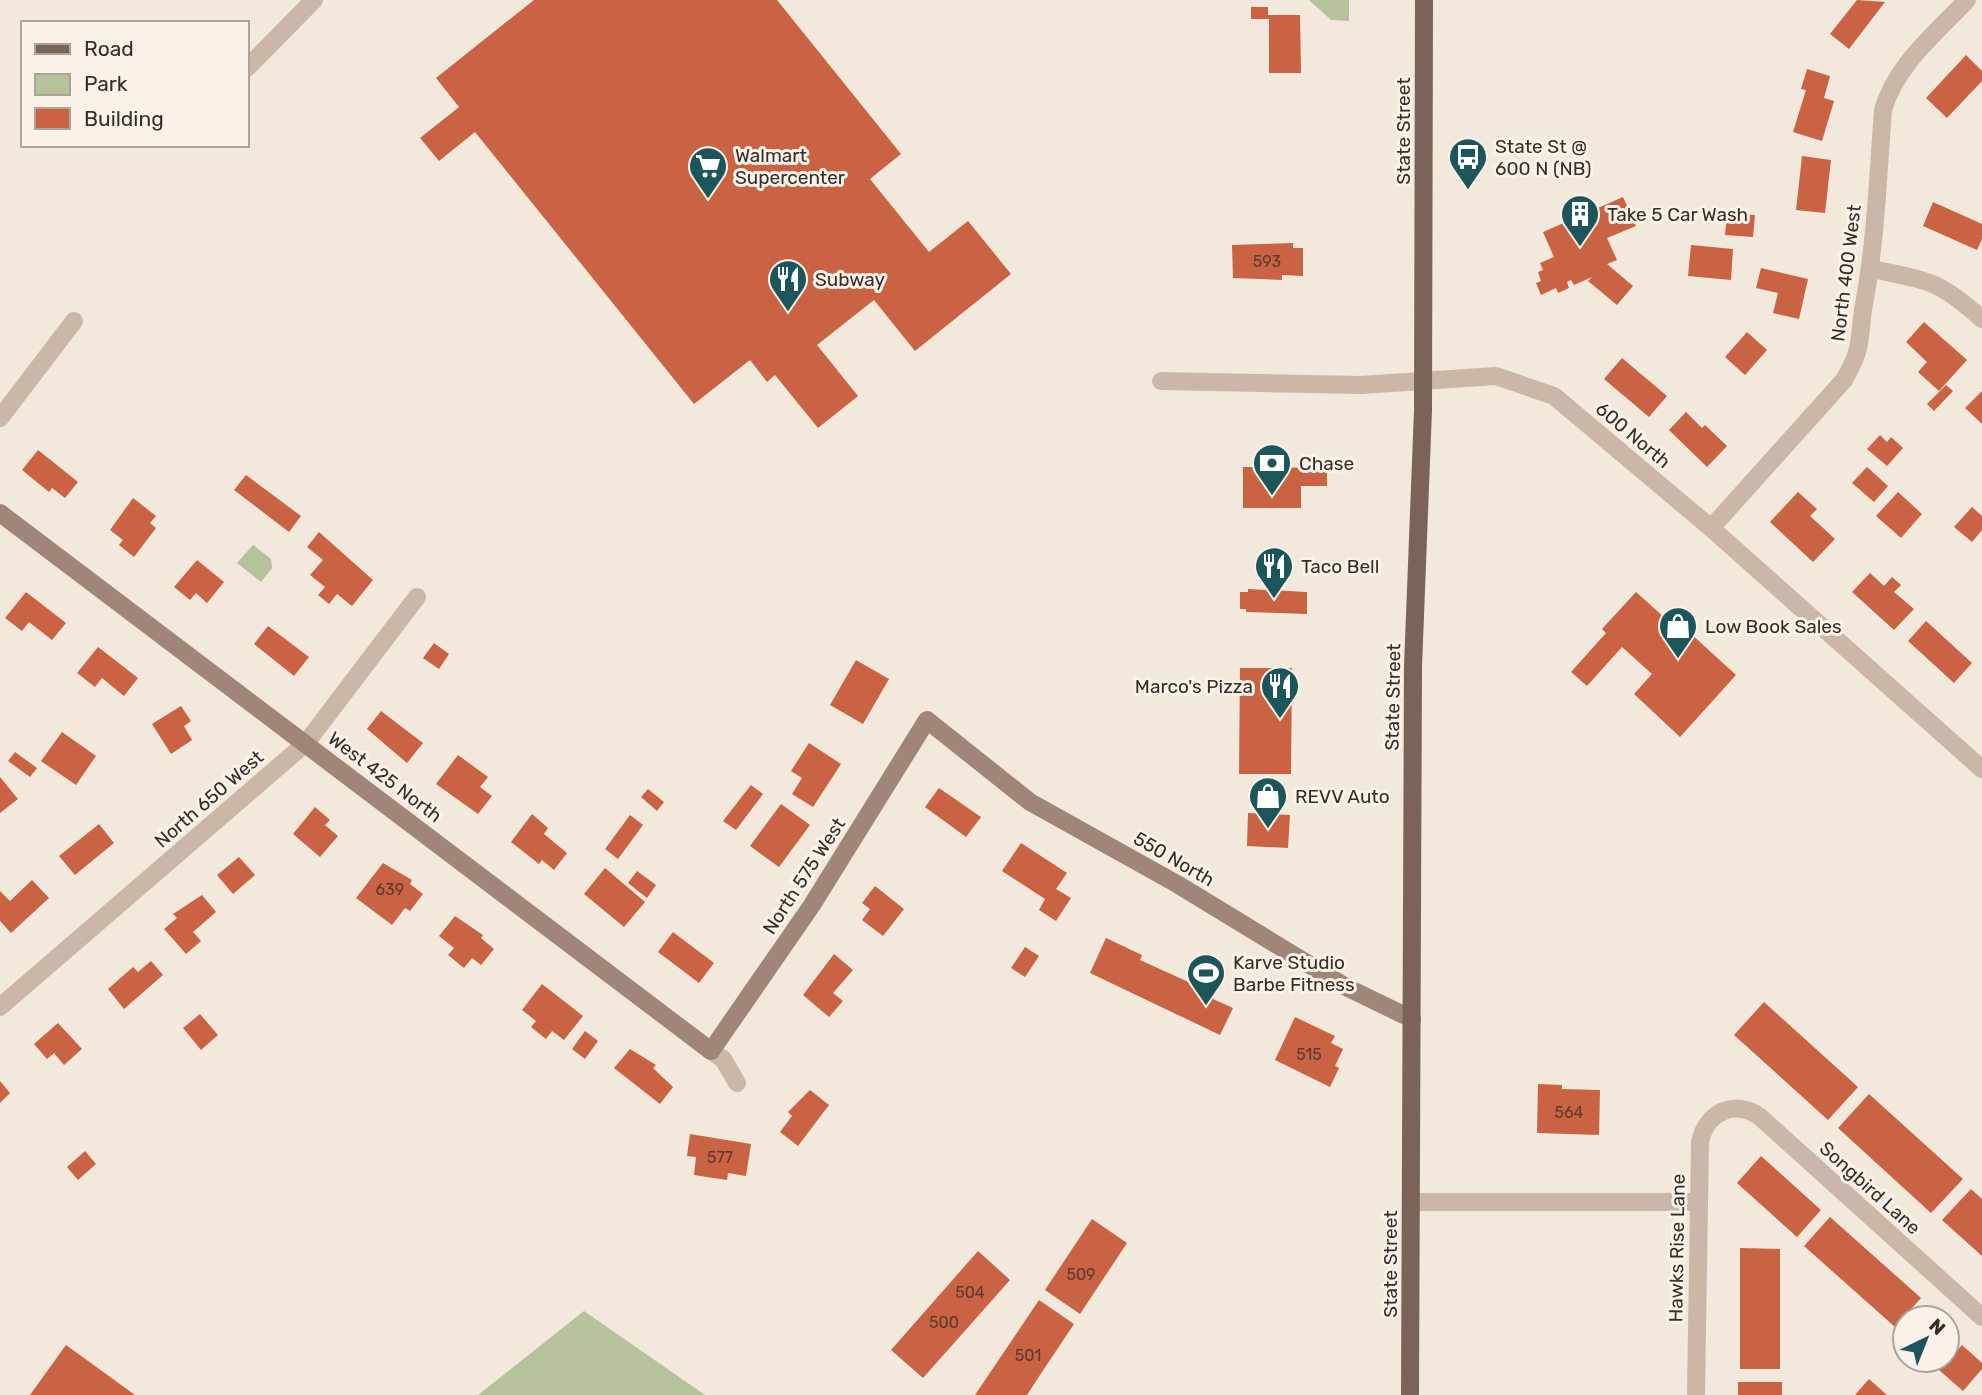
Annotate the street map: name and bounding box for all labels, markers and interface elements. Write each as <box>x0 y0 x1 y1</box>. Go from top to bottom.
legend <box>21 21 248 147</box>
text: Road <box>84 36 134 61</box>
text: Park <box>84 71 128 96</box>
street label: State Street <box>1392 77 1415 185</box>
text: Building <box>84 106 164 131</box>
place label: State St @ 600 N (NB) <box>1495 135 1591 180</box>
bus stop icon: State St @ 600 N (NB) <box>1447 136 1489 191</box>
place label: Walmart Supercenter <box>735 144 846 189</box>
supermarket icon: Walmart Supercenter <box>687 145 729 200</box>
building icon: Take 5 Car Wash <box>1559 193 1601 248</box>
place label: Take 5 Car Wash <box>1607 203 1748 226</box>
street label: North 400 West <box>1826 203 1866 343</box>
house number: 593 <box>1253 252 1281 271</box>
restaurant icon: Subway <box>767 258 809 313</box>
place label: Subway <box>815 268 885 291</box>
street label: 600 North <box>1591 397 1675 473</box>
bank icon: Chase <box>1251 442 1293 497</box>
place label: Chase <box>1299 452 1354 475</box>
restaurant icon: Taco Bell <box>1253 545 1295 600</box>
place label: Taco Bell <box>1301 555 1379 578</box>
shop icon: Low Book Sales <box>1657 605 1699 660</box>
place label: Low Book Sales <box>1705 615 1842 638</box>
street label: State Street <box>1381 643 1405 751</box>
restaurant icon: Marco's Pizza <box>1259 665 1301 720</box>
place label: Marco's Pizza <box>1135 675 1253 698</box>
street label: West 425 North <box>324 727 446 827</box>
street label: North 650 West <box>150 745 269 853</box>
shop icon: REVV Auto <box>1247 775 1289 830</box>
place label: REVV Auto <box>1295 785 1390 808</box>
street label: North 575 West <box>758 813 851 939</box>
street label: 550 North <box>1129 827 1219 891</box>
house number: 639 <box>376 880 404 899</box>
place label: Karve Studio Barbe Fitness <box>1233 951 1355 996</box>
sports icon: Karve Studio Barbe Fitness <box>1185 952 1227 1007</box>
house number: 515 <box>1296 1045 1322 1064</box>
house number: 564 <box>1554 1103 1584 1122</box>
street label: Songbird Lane <box>1815 1137 1925 1239</box>
house number: 577 <box>707 1148 733 1167</box>
street label: Hawks Rise Lane <box>1664 1174 1690 1322</box>
street label: State Street <box>1379 1210 1402 1318</box>
house number: 509 <box>1066 1265 1096 1284</box>
house number: 504 <box>955 1283 985 1302</box>
north arrow <box>1891 1304 1961 1374</box>
house number: 500 <box>929 1313 959 1332</box>
text: N <box>1924 1314 1950 1340</box>
house number: 501 <box>1015 1346 1041 1365</box>

